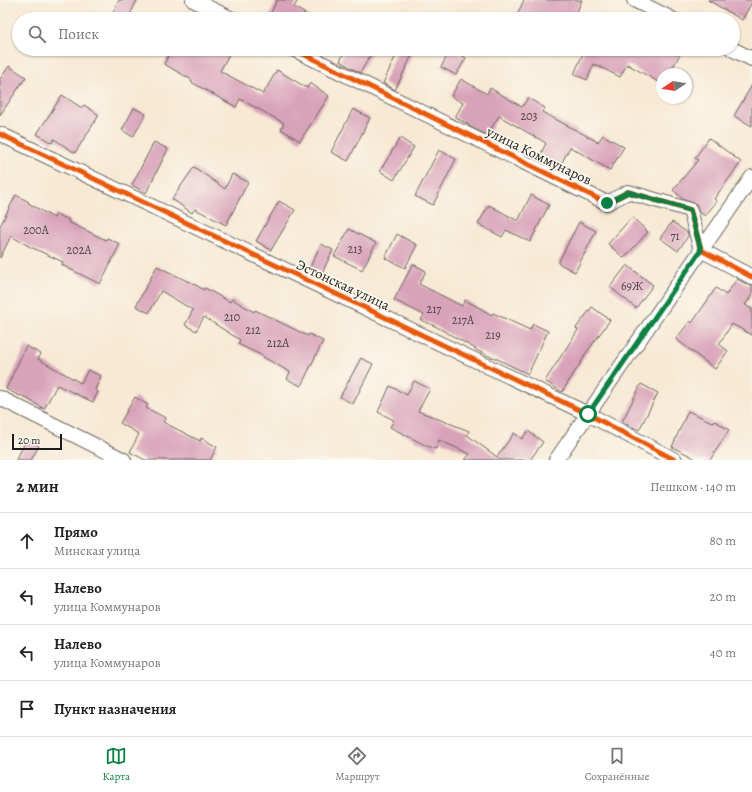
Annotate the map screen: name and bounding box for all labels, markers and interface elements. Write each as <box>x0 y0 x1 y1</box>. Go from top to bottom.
search box <box>12 12 740 56</box>
icon: search <box>26 23 48 45</box>
text: Поиск <box>58 24 99 44</box>
north arrow <box>656 68 692 104</box>
house number: 203 <box>520 108 538 124</box>
street label: улица Коммунаров <box>482 122 595 190</box>
route end <box>598 194 616 212</box>
house number: 200А <box>23 222 50 238</box>
house number: 71 <box>670 228 680 244</box>
house number: 213 <box>348 241 362 257</box>
house number: 202А <box>67 242 92 258</box>
street label: Эстонская улица <box>293 255 393 315</box>
house number: 69Ж <box>621 278 643 294</box>
house number: 217 <box>427 301 442 317</box>
house number: 210 <box>224 309 240 325</box>
house number: 217А <box>452 312 475 328</box>
house number: 212 <box>245 322 261 338</box>
house number: 219 <box>485 327 501 343</box>
house number: 212А <box>267 335 290 351</box>
route start <box>579 405 597 423</box>
scale bar <box>12 432 62 451</box>
text: 20 m <box>18 433 40 448</box>
text: 2 мин <box>16 475 59 498</box>
text: Пешком · 140 m <box>650 478 736 495</box>
text: Прямо <box>54 522 98 542</box>
icon: ahead <box>16 530 38 552</box>
text: 80 m <box>709 532 736 549</box>
text: Минская улица <box>54 542 140 559</box>
text: Налево <box>54 578 102 598</box>
icon: left <box>16 586 38 608</box>
text: 20 m <box>710 588 736 605</box>
text: улица Коммунаров <box>54 598 161 615</box>
text: Налево <box>54 634 102 654</box>
icon: left <box>16 642 38 664</box>
text: 40 m <box>710 644 736 661</box>
text: улица Коммунаров <box>54 654 161 671</box>
icon: arrive <box>16 698 38 720</box>
text: Пункт назначения <box>54 699 176 719</box>
tab: Карта <box>102 745 130 784</box>
tab: Маршрут <box>335 745 380 784</box>
tab: Сохранённые <box>585 745 650 784</box>

